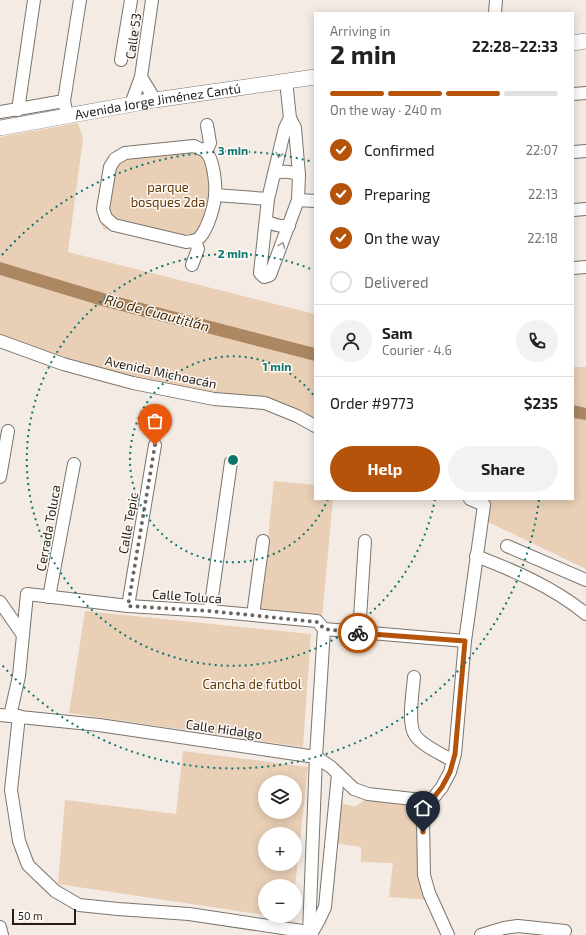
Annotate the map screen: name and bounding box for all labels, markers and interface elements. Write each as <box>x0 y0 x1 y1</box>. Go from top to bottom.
street label: Calle 53 <box>122 12 144 60</box>
text: Arriving in <box>330 23 390 39</box>
text: 22:28–22:33 <box>472 37 558 55</box>
text: 2 min <box>330 38 396 69</box>
street label: Avenida Jorge Jiménez Cantú <box>73 80 242 122</box>
text: On the way · 240 m <box>330 102 442 118</box>
icon: check <box>330 139 352 161</box>
text: Confirmed <box>364 141 435 159</box>
text: 22:07 <box>526 142 558 158</box>
text: 3 min <box>218 143 248 157</box>
one-way arrow <box>275 152 283 158</box>
park label: parque bosques 2da <box>131 179 205 210</box>
icon: check <box>330 183 352 205</box>
text: Preparing <box>364 185 430 203</box>
text: 22:13 <box>528 186 558 202</box>
icon: check <box>330 227 352 249</box>
text: On the way <box>364 229 440 247</box>
text: 22:18 <box>527 230 558 246</box>
one-way arrow <box>277 241 285 249</box>
text: 2 min <box>218 246 248 260</box>
text: Delivered <box>364 273 429 291</box>
water label: Rio de Cuautitlán <box>103 290 211 335</box>
button: person <box>330 320 372 362</box>
button: phone <box>516 320 558 362</box>
text: Sam <box>382 324 413 342</box>
text: Courier · 4.6 <box>382 342 452 358</box>
street label: Avenida Michoacán <box>104 352 218 392</box>
text: 1 min <box>263 359 291 373</box>
text: Order #9773 <box>330 394 414 412</box>
text: $235 <box>524 394 558 412</box>
pin <box>138 404 172 445</box>
icon: bag <box>144 410 166 432</box>
button: Help <box>330 446 440 492</box>
button: Share <box>448 446 558 492</box>
centre of rings <box>226 453 240 467</box>
street label: Cerrada Toluca <box>33 484 63 572</box>
street label: Calle Tepic <box>115 491 141 555</box>
street label: Calle Toluca <box>151 586 223 606</box>
courier <box>338 613 378 653</box>
icon: bike <box>347 622 369 644</box>
park label: Cancha de futbol <box>202 676 302 692</box>
street label: Calle Hidalgo <box>185 716 263 742</box>
map controls <box>258 775 302 923</box>
button: layers <box>258 775 302 819</box>
pin <box>406 791 440 832</box>
icon: home <box>412 797 434 819</box>
button: + <box>258 827 302 871</box>
button: − <box>258 879 302 923</box>
scale bar <box>12 907 76 926</box>
text: 50 m <box>18 909 43 922</box>

